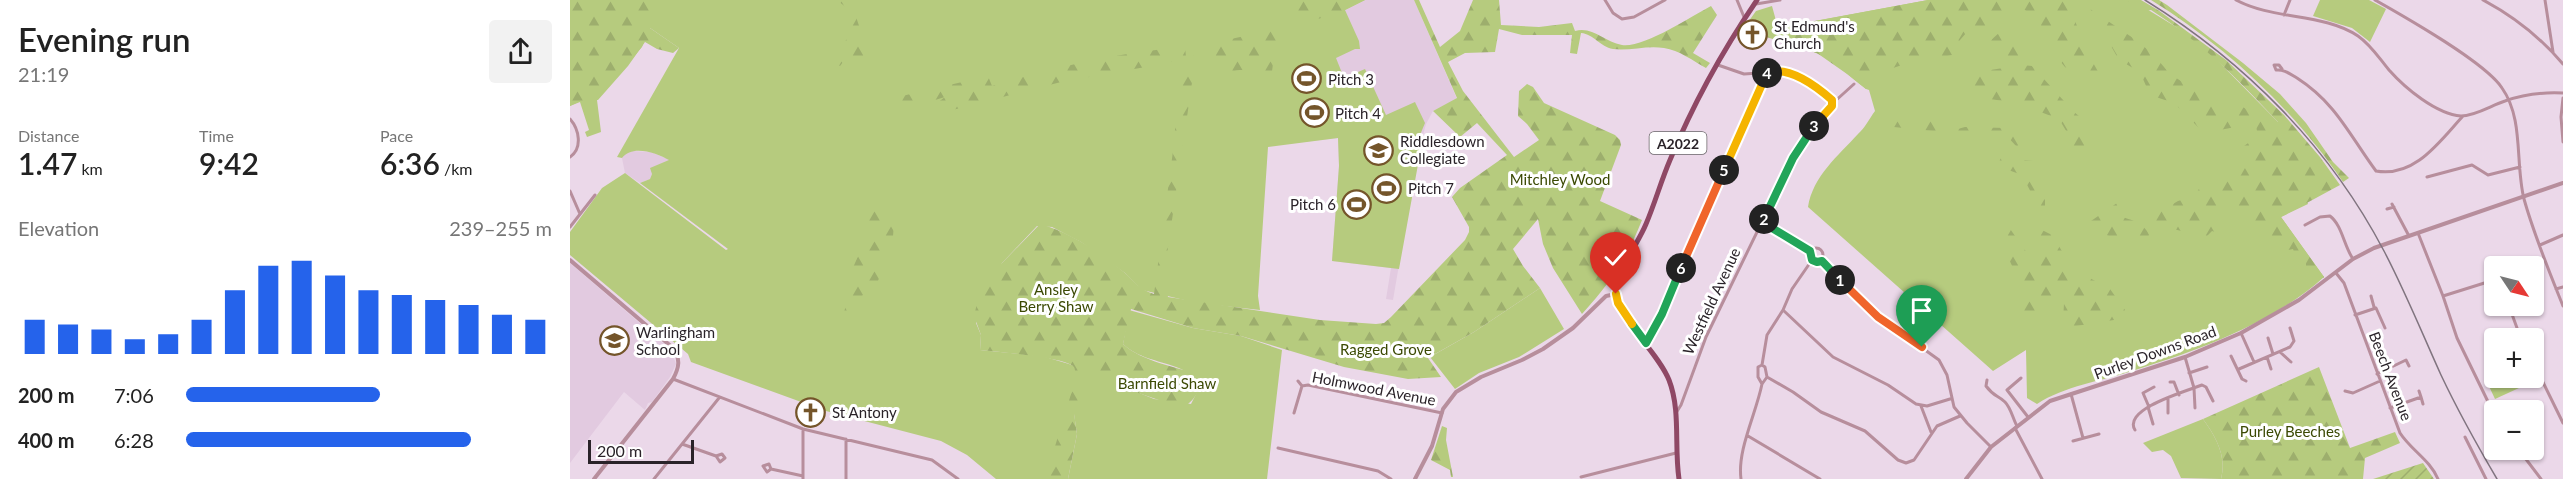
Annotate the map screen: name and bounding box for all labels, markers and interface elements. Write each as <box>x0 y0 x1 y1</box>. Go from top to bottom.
place label: St Edmund's Church <box>1774 17 1855 52</box>
text: Evening run <box>18 19 191 59</box>
church icon: St Edmund's Church <box>1737 19 1769 51</box>
button: share <box>489 20 552 83</box>
pin: 4 <box>1752 58 1782 88</box>
text: 21:19 <box>18 62 69 86</box>
sports icon: Pitch 3 <box>1291 63 1323 95</box>
text: 4 <box>1762 63 1772 82</box>
place label: Pitch 3 <box>1328 70 1374 88</box>
sports icon: Pitch 4 <box>1298 97 1330 129</box>
place label: Pitch 4 <box>1335 104 1381 122</box>
pin: 3 <box>1799 111 1829 141</box>
text: 3 <box>1809 116 1819 135</box>
text: Distance <box>18 126 79 145</box>
text: Time <box>199 126 234 145</box>
text: Pace <box>380 126 413 145</box>
place label: Riddlesdown Collegiate <box>1400 132 1485 167</box>
road number: A2022 <box>1650 132 1706 154</box>
school or university icon: Riddlesdown Collegiate <box>1363 134 1395 166</box>
text: 1.47 <box>18 145 77 181</box>
text: 9:42 <box>199 145 259 181</box>
text: 6:36 <box>380 145 440 181</box>
pin: 5 <box>1709 155 1739 185</box>
text: km <box>77 159 103 178</box>
text: /km <box>440 159 472 178</box>
text: 5 <box>1719 160 1729 179</box>
park label: Mitchley Wood <box>1510 170 1610 188</box>
sports icon: Pitch 7 <box>1371 172 1403 204</box>
place label: Pitch 7 <box>1408 179 1454 197</box>
sports icon: Pitch 6 <box>1341 188 1373 220</box>
place label: Pitch 6 <box>1290 195 1336 213</box>
pin: 2 <box>1749 204 1779 234</box>
text: 2 <box>1759 209 1769 228</box>
text: Elevation <box>18 216 99 240</box>
text: 239–255 m <box>449 216 552 240</box>
pin <box>1590 232 1641 294</box>
icon: check <box>1599 241 1632 274</box>
street label: Westfield Avenue <box>1678 245 1744 357</box>
pin: 6 <box>1666 253 1696 283</box>
north arrow <box>2484 256 2544 316</box>
map controls <box>2484 256 2544 460</box>
text: 6 <box>1676 258 1686 277</box>
pin: 1 <box>1825 265 1855 295</box>
text: 1 <box>1835 270 1845 289</box>
park label: Ansley Berry Shaw <box>1018 280 1094 315</box>
pin <box>1896 285 1947 347</box>
icon: arrive <box>1905 294 1938 327</box>
street label: Purley Downs Road <box>2091 322 2219 382</box>
place label: Warlingham School <box>636 323 715 358</box>
school or university icon: Warlingham School <box>599 325 631 357</box>
button: + <box>2484 328 2544 388</box>
street label: Beech Avenue <box>2366 329 2416 423</box>
park label: Ragged Grove <box>1340 340 1432 358</box>
street label: Holmwood Avenue <box>1311 367 1437 409</box>
park label: Barnfield Shaw <box>1118 374 1217 392</box>
text: 200 m <box>18 383 74 407</box>
text: 7:06 <box>114 383 154 407</box>
church icon: St Antony <box>795 396 827 428</box>
button: − <box>2484 400 2544 460</box>
place label: St Antony <box>832 403 897 421</box>
park label: Purley Beeches <box>2240 422 2340 440</box>
text: 400 m <box>18 428 74 452</box>
text: 6:28 <box>114 428 154 452</box>
scale bar <box>588 437 694 464</box>
text: 200 m <box>597 441 642 460</box>

